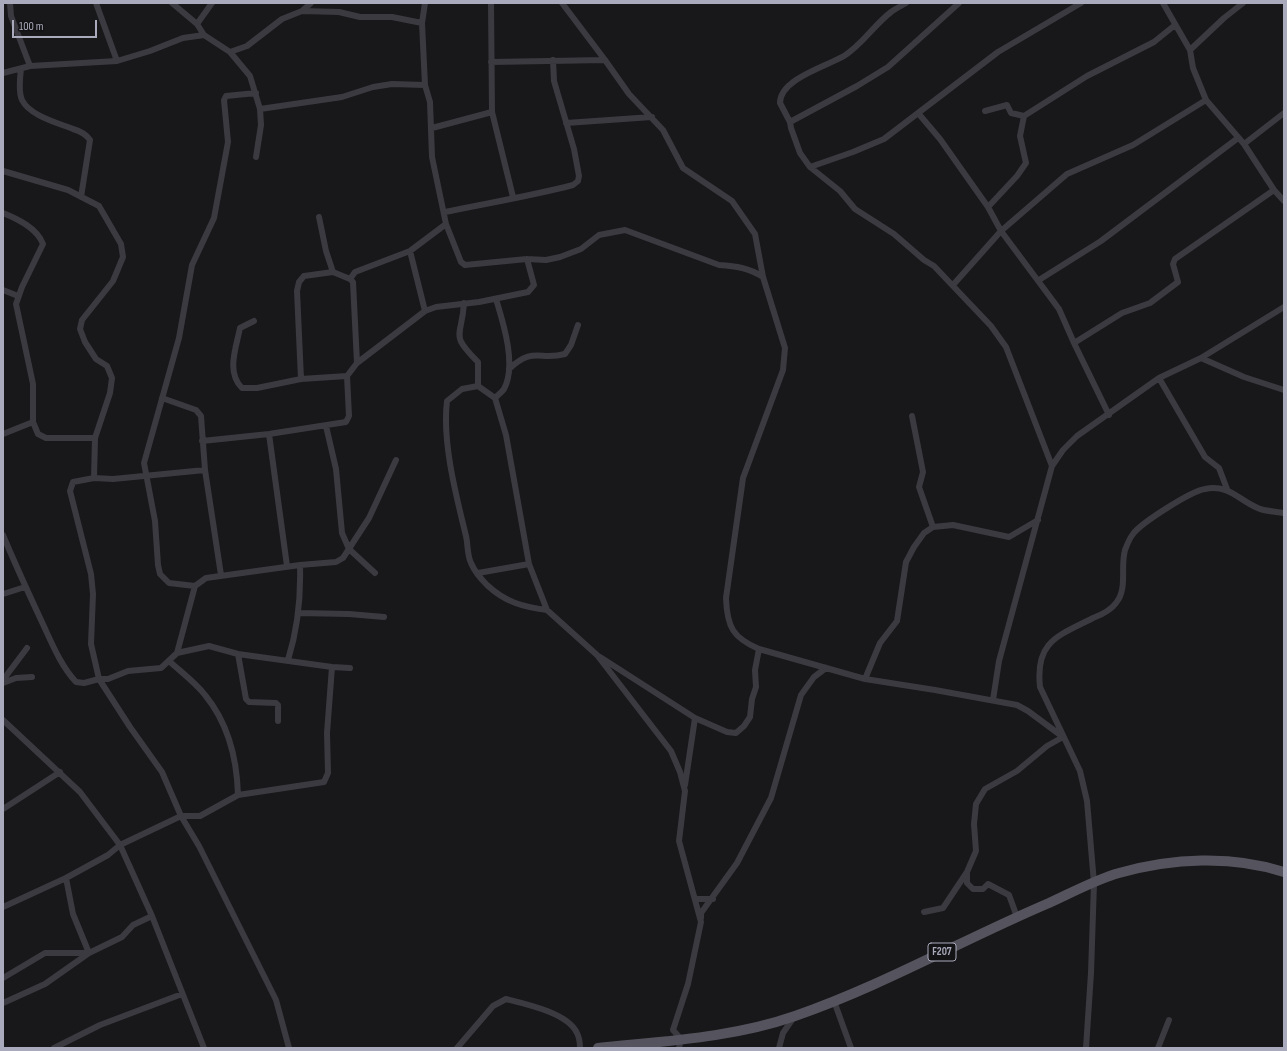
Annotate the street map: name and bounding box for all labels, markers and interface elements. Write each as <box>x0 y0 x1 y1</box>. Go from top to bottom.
scale bar <box>14 12 99 38</box>
text: 100 m <box>19 19 44 34</box>
road number: F207 <box>928 943 956 961</box>

